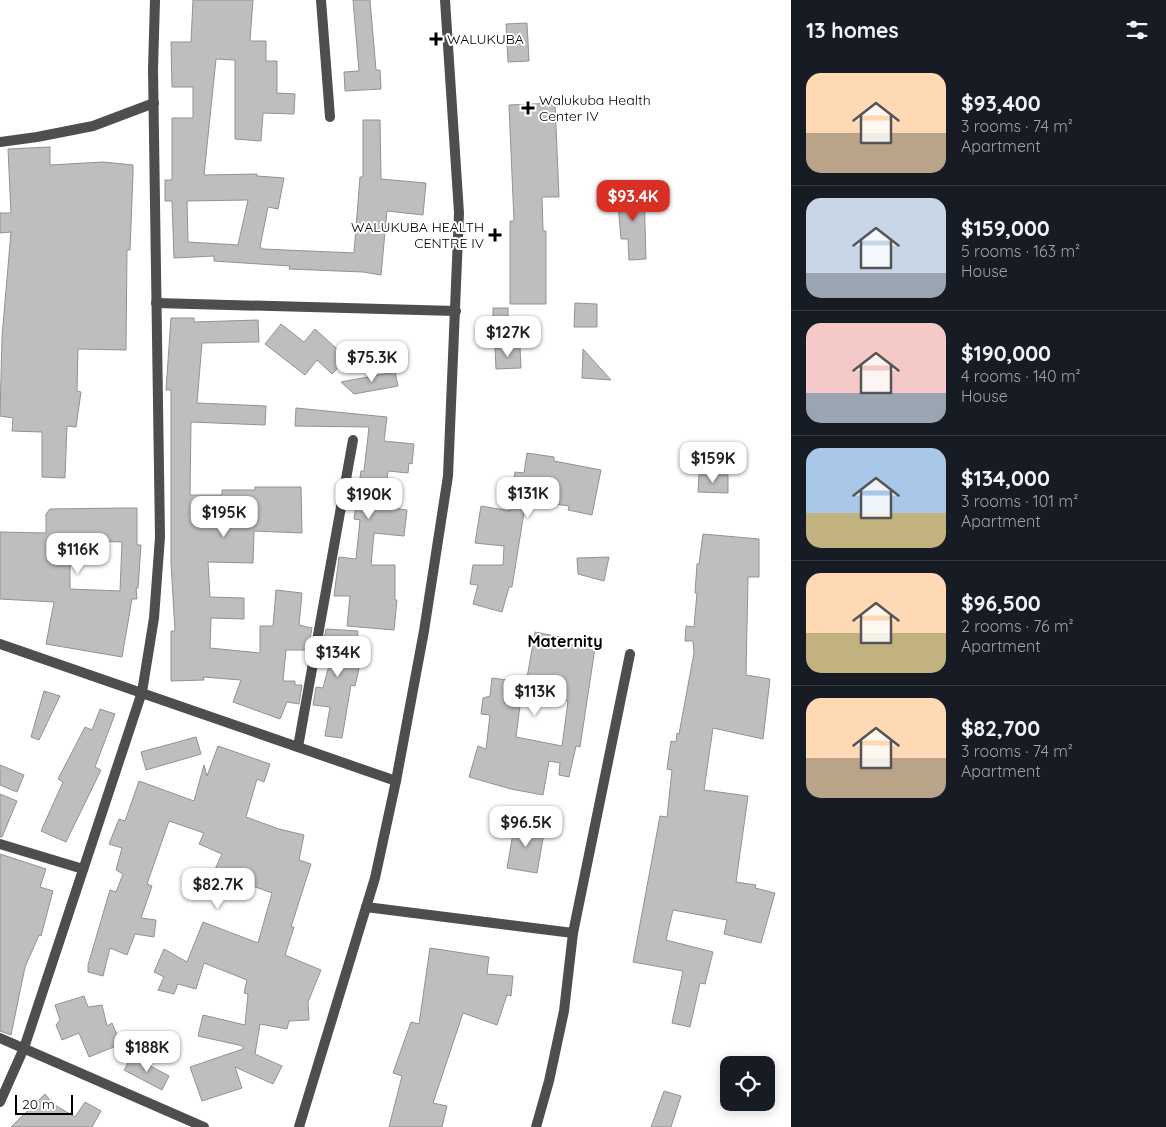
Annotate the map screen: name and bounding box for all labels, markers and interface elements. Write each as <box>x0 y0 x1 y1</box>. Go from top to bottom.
icon: filters <box>1123 16 1151 44</box>
text: 13 homes <box>806 17 899 43</box>
place label: WALUKUBA <box>447 30 524 48</box>
marker: WALUKUBA <box>429 32 443 46</box>
text: $93,400 <box>961 90 1041 116</box>
place label: Walukuba Health Center IV <box>539 91 651 125</box>
icon: home <box>846 93 906 153</box>
marker: Walukuba Health Center IV <box>521 101 535 115</box>
text: 3 rooms · 74 m² <box>961 116 1073 136</box>
text: Apartment <box>961 136 1041 156</box>
pin: $93.4K <box>592 180 674 222</box>
text: $93.4K <box>608 186 658 206</box>
text: $159,000 <box>961 215 1050 241</box>
place label: WALUKUBA HEALTH CENTRE IV <box>351 218 484 252</box>
icon: home <box>846 218 906 278</box>
marker: WALUKUBA HEALTH CENTRE IV <box>488 228 502 242</box>
text: 5 rooms · 163 m² <box>961 241 1080 261</box>
text: House <box>961 261 1008 281</box>
pin: $127K <box>473 316 543 358</box>
text: $127K <box>486 322 530 342</box>
pin: $75.3K <box>331 340 413 383</box>
text: $190,000 <box>961 340 1051 366</box>
icon: home <box>846 343 906 403</box>
text: $75.3K <box>347 347 397 367</box>
text: 4 rooms · 140 m² <box>961 366 1081 386</box>
text: House <box>961 386 1008 406</box>
pin: $159K <box>678 442 748 484</box>
text: $159K <box>691 448 735 468</box>
text: $134,000 <box>961 465 1050 491</box>
icon: home <box>846 468 906 528</box>
pin: $131K <box>493 476 563 519</box>
pin: $190K <box>334 478 404 520</box>
text: $131K <box>507 483 549 503</box>
text: $190K <box>346 484 392 504</box>
text: 3 rooms · 101 m² <box>961 491 1078 511</box>
pin: $195K <box>189 496 259 538</box>
text: $195K <box>202 502 246 522</box>
text: Apartment <box>961 511 1041 531</box>
pin: $116K <box>43 532 113 575</box>
text: $116K <box>57 539 99 559</box>
text: $96,500 <box>961 590 1041 616</box>
icon: home <box>846 593 906 653</box>
text: 2 rooms · 76 m² <box>961 616 1074 636</box>
district label: Maternity <box>527 631 603 651</box>
pin: $134K <box>303 636 373 678</box>
text: Apartment <box>961 636 1041 656</box>
text: $134K <box>316 642 360 662</box>
pin: $113K <box>500 674 570 717</box>
text: $113K <box>514 681 556 701</box>
text: $82,700 <box>961 715 1040 741</box>
icon: home <box>846 718 906 778</box>
text: 3 rooms · 74 m² <box>961 741 1073 761</box>
text: Apartment <box>961 761 1041 781</box>
pin: $96.5K <box>485 806 567 848</box>
text: $96.5K <box>500 812 552 832</box>
pin: $82.7K <box>177 868 259 910</box>
text: $82.7K <box>193 874 243 894</box>
pin: $188K <box>112 1030 182 1073</box>
text: $188K <box>125 1037 169 1057</box>
map controls <box>720 1056 775 1111</box>
button: locate <box>720 1056 775 1111</box>
scale bar <box>15 1092 72 1115</box>
text: 20 m <box>22 1095 55 1113</box>

